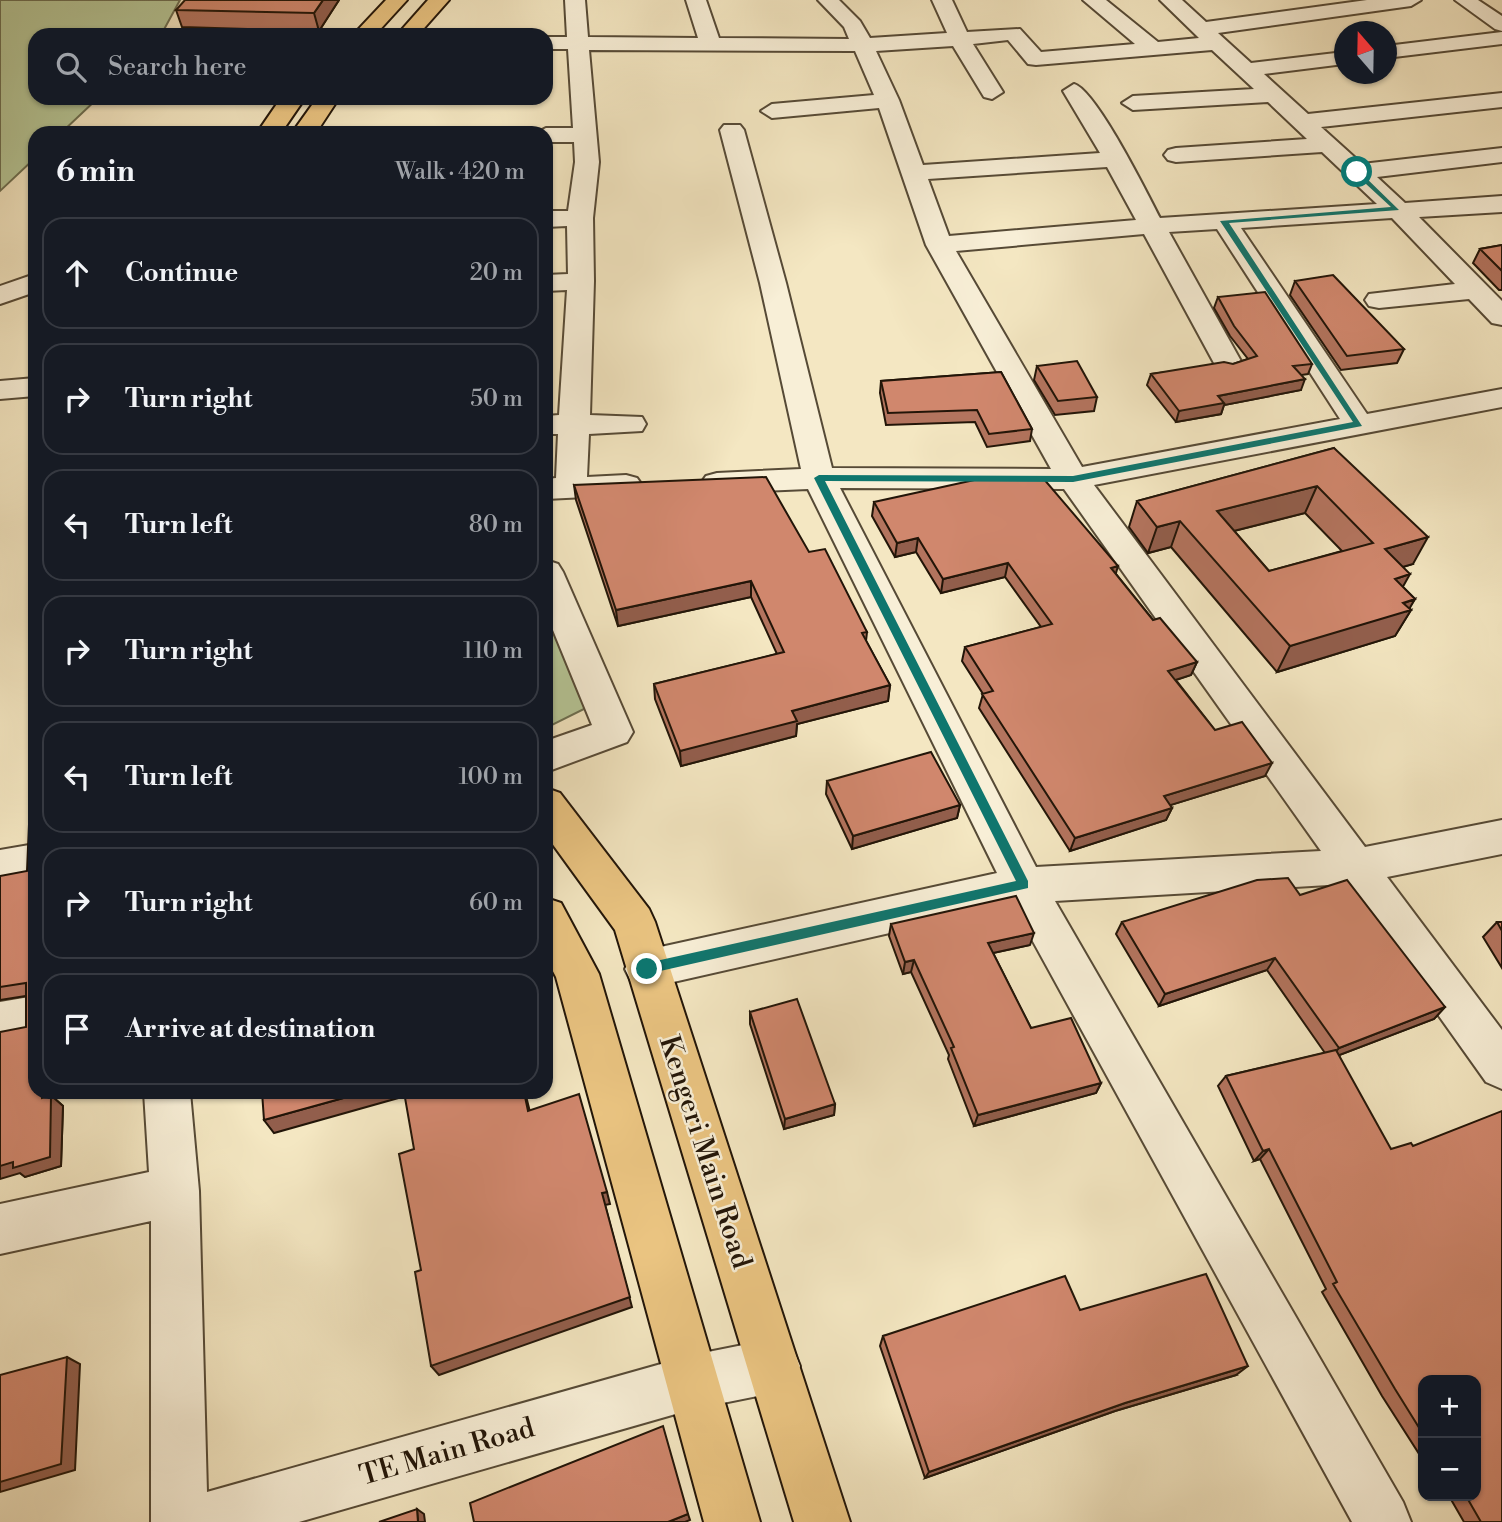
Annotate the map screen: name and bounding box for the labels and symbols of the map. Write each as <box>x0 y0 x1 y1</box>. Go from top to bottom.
north arrow <box>1334 21 1397 84</box>
route start <box>1341 156 1372 187</box>
route end <box>631 953 662 984</box>
street label: Kengeri Main Road <box>651 1031 759 1273</box>
street label: TE Main Road <box>355 1410 539 1494</box>

